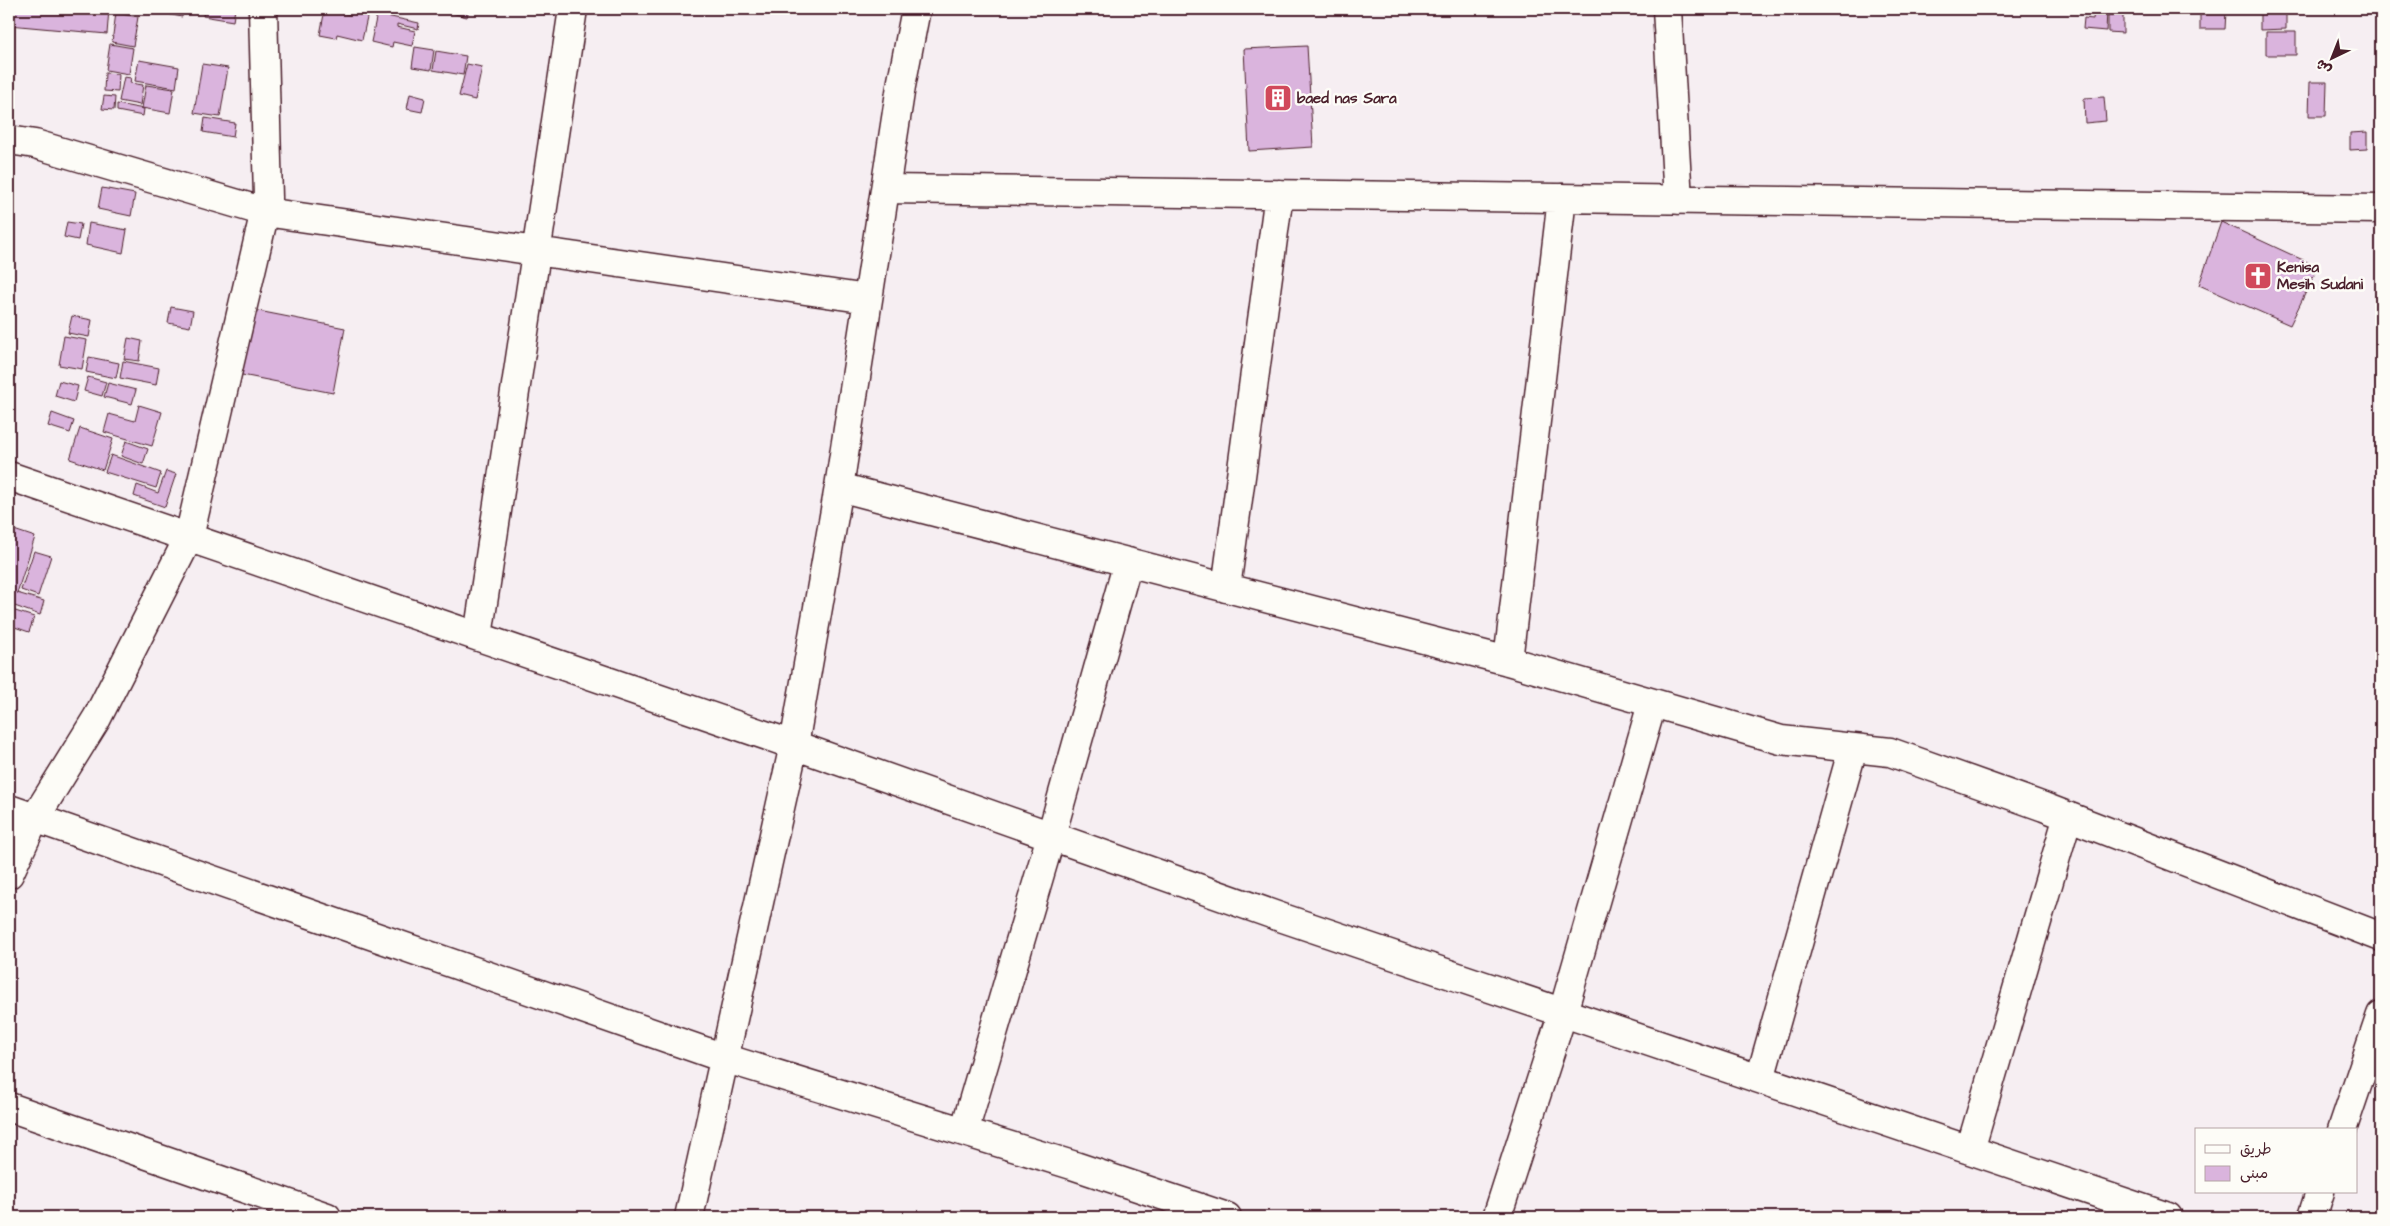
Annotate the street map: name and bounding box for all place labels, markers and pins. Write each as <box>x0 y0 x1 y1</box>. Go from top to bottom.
building icon: baed nas Sara <box>1263 83 1293 113</box>
place label: baed nas Sara <box>1297 88 1397 109</box>
place label: Kenisa Mesih Sudani <box>2277 257 2364 295</box>
church icon: Kenisa Mesih Sudani <box>2243 261 2273 291</box>

